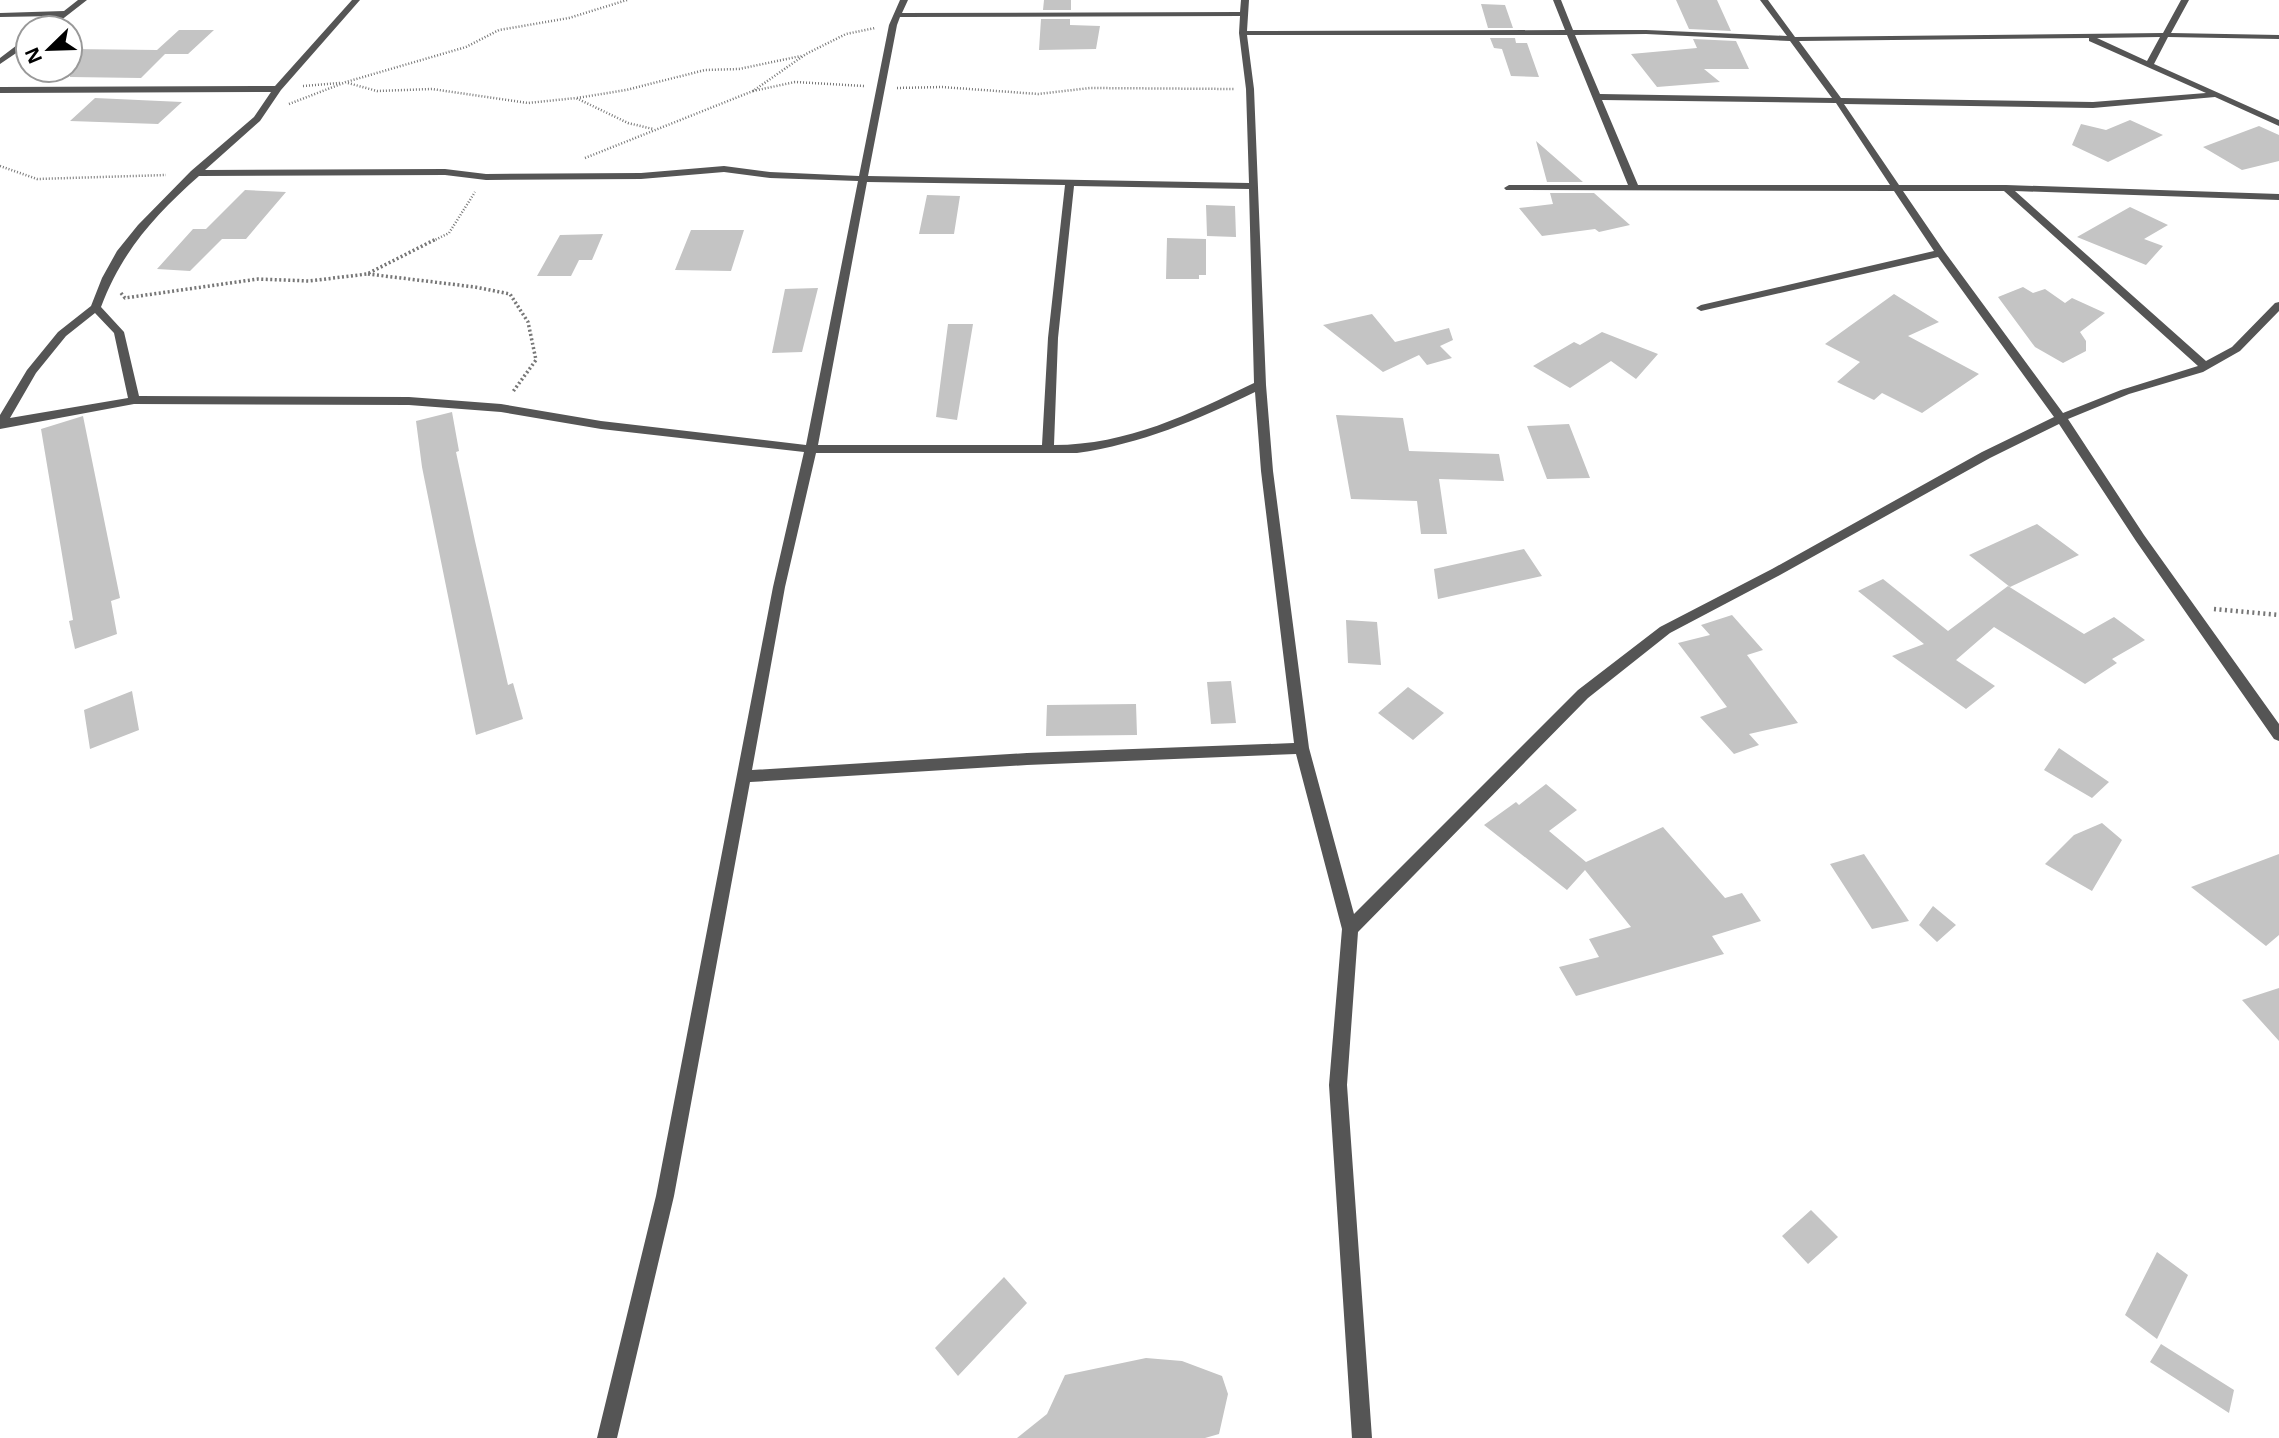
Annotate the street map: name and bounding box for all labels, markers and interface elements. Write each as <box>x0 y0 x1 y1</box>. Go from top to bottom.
north arrow <box>14 14 84 84</box>
text: N <box>18 43 48 68</box>

